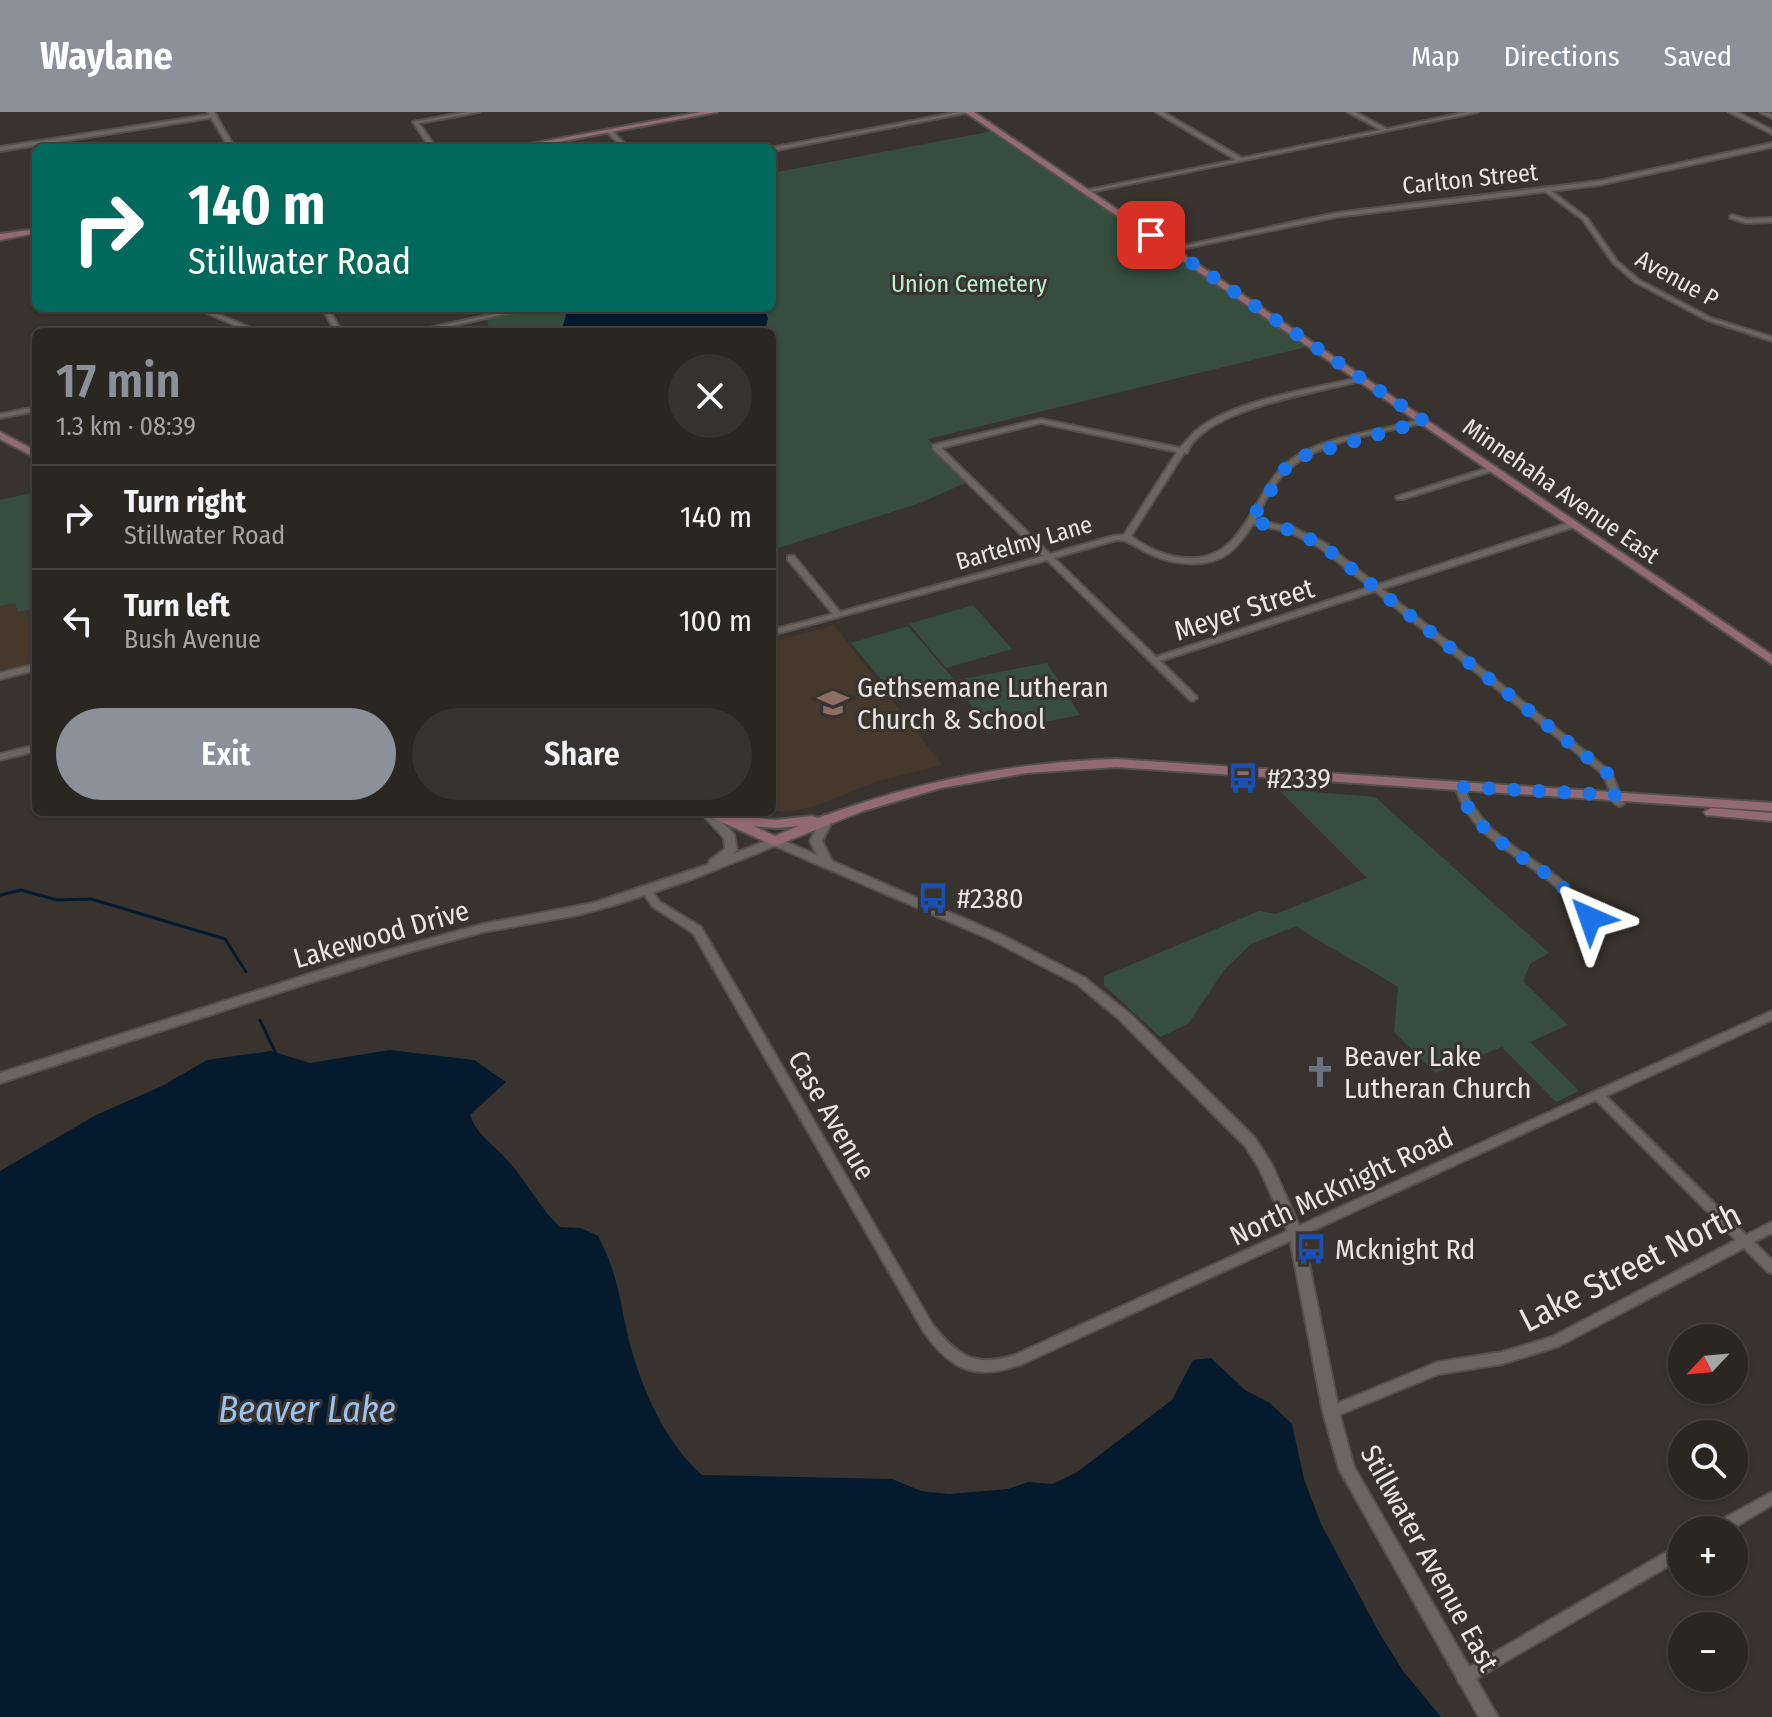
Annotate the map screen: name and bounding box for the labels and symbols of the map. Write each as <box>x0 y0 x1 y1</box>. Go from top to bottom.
street label: Carlton Street <box>1401 158 1539 200</box>
pin <box>1117 201 1185 269</box>
street label: Avenue P <box>1631 245 1723 313</box>
park label: Union Cemetery <box>891 270 1047 298</box>
street label: Minnehaha Avenue East <box>1457 413 1665 569</box>
street label: Bartelmy Lane <box>953 510 1095 576</box>
street label: Meyer Street <box>1170 571 1319 648</box>
place label: Gethsemane Lutheran Church & School <box>857 671 1109 736</box>
school or university icon: Gethsemane Lutheran Church & School <box>816 686 850 720</box>
bus stop icon: #2339 <box>1226 761 1260 795</box>
place label: #2339 <box>1267 762 1331 795</box>
position arrow <box>1548 876 1632 960</box>
bus stop icon: #2380 <box>916 881 950 915</box>
place label: #2380 <box>957 882 1024 915</box>
street label: Lakewood Drive <box>289 894 473 975</box>
place label: Beaver Lake Lutheran Church <box>1344 1040 1531 1105</box>
street label: Case Avenue <box>781 1045 882 1186</box>
church icon: Beaver Lake Lutheran Church <box>1303 1055 1337 1089</box>
street label: North McKnight Road <box>1224 1120 1458 1253</box>
street label: Lake Street North <box>1513 1194 1748 1341</box>
bus stop icon: Mcknight Rd <box>1294 1232 1328 1266</box>
place label: Mcknight Rd <box>1335 1233 1475 1266</box>
north arrow <box>1668 1324 1748 1404</box>
water label: Beaver Lake <box>218 1388 396 1432</box>
street label: Stillwater Avenue East <box>1354 1439 1506 1678</box>

